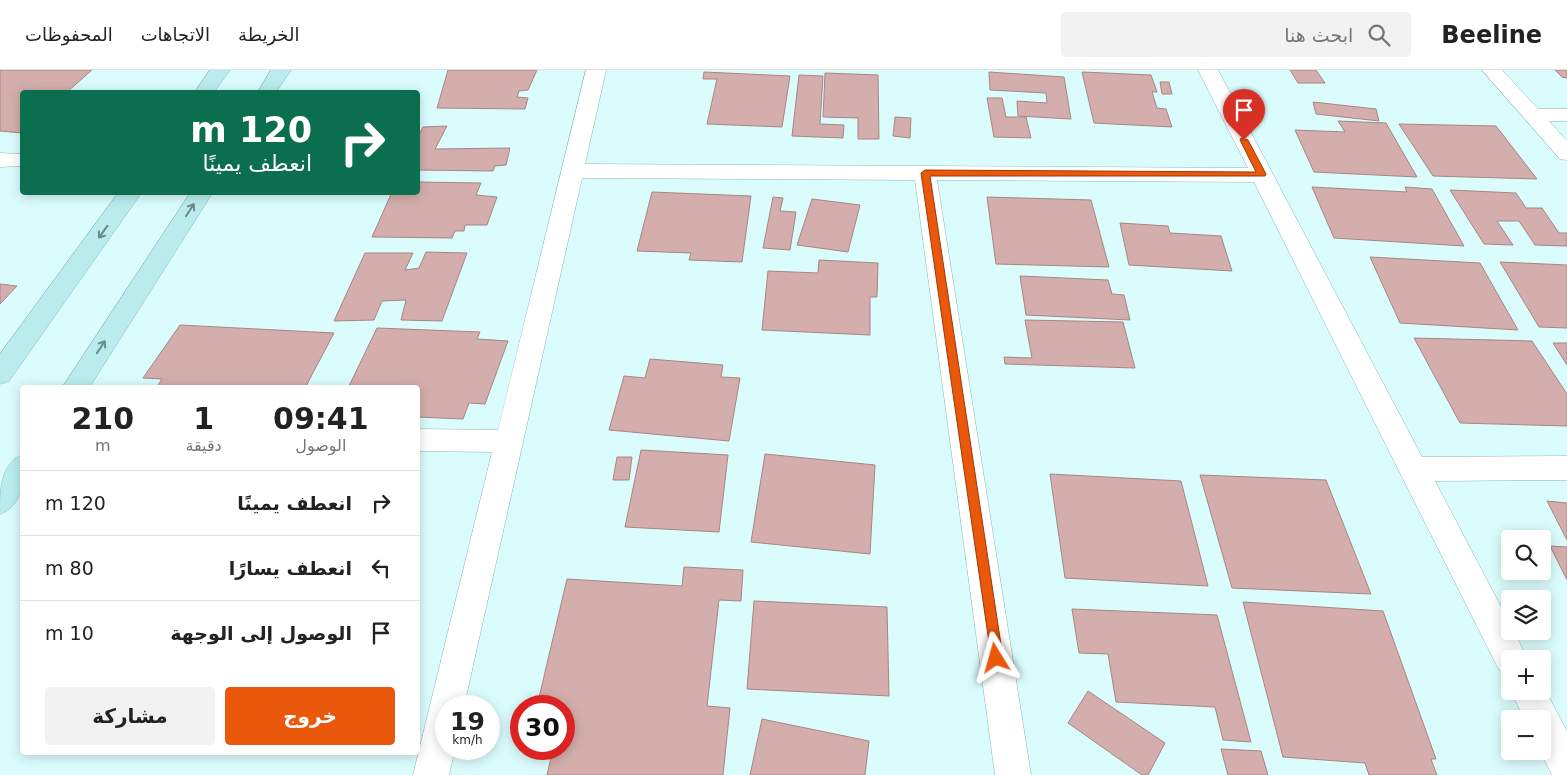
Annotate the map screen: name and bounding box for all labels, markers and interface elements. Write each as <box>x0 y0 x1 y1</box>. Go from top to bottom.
search box <box>1061 12 1411 57</box>
icon: search <box>1365 21 1393 49</box>
text: Beeline <box>1441 21 1542 49</box>
text: المحفوظات <box>25 24 113 45</box>
text: الاتجاهات <box>141 24 210 45</box>
text: الخريطة <box>238 24 299 45</box>
text: ابحث هنا <box>1284 24 1353 46</box>
pin <box>1223 89 1265 140</box>
icon: arrive <box>1230 96 1258 124</box>
text: 120 m <box>190 110 312 150</box>
icon: right <box>330 110 395 175</box>
text: انعطف يمينًا <box>203 151 312 176</box>
one-way arrow <box>185 204 195 218</box>
one-way arrow <box>98 225 108 239</box>
one-way arrow <box>97 340 107 354</box>
text: 210 <box>71 401 134 436</box>
text: 1 <box>193 401 214 436</box>
text: 09:41 <box>273 401 369 436</box>
text: m <box>95 436 111 455</box>
text: دقيقة <box>185 436 222 455</box>
text: الوصول <box>295 436 346 455</box>
icon: right <box>367 489 395 517</box>
text: 120 m <box>45 492 106 514</box>
text: انعطف يمينًا <box>237 492 352 514</box>
map controls <box>1501 530 1551 760</box>
button: search <box>1501 530 1551 580</box>
icon: left <box>367 554 395 582</box>
text: 80 m <box>45 557 94 579</box>
text: انعطف يسارًا <box>229 557 352 579</box>
button: layers <box>1501 590 1551 640</box>
icon: arrive <box>367 619 395 647</box>
text: 10 m <box>45 622 94 644</box>
text: الوصول إلى الوجهة <box>170 622 352 644</box>
position arrow <box>969 631 1021 683</box>
button: + <box>1501 650 1551 700</box>
button: مشاركة <box>45 687 215 745</box>
button: خروج <box>225 687 395 745</box>
speed limit sign: 30 <box>510 695 575 760</box>
text: 19 <box>450 707 485 736</box>
button: − <box>1501 710 1551 760</box>
text: km/h <box>452 733 483 747</box>

